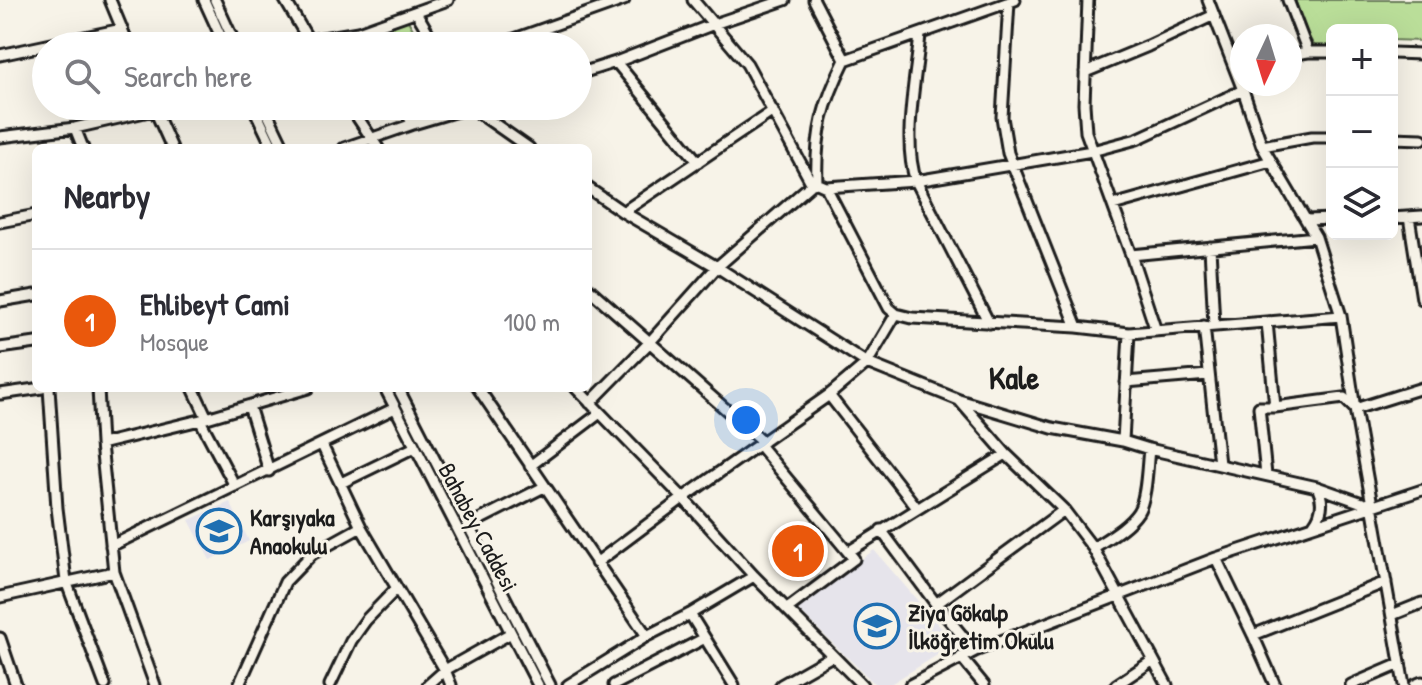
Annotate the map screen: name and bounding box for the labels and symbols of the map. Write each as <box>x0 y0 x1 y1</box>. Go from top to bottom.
north arrow <box>1230 24 1302 96</box>
district label: Kale <box>989 356 1040 399</box>
your location <box>726 400 766 440</box>
street label: Bahabey Caddesi <box>432 457 526 597</box>
place label: Karşıyaka Anaokulu <box>250 501 335 561</box>
school or university icon: Karşıyaka Anaokulu <box>195 507 243 555</box>
pin: 1 <box>772 521 824 581</box>
place label: Ziya Gökalp İlköğretim Okulu <box>908 596 1054 657</box>
school or university icon: Ziya Gökalp İlköğretim Okulu <box>853 602 901 650</box>

